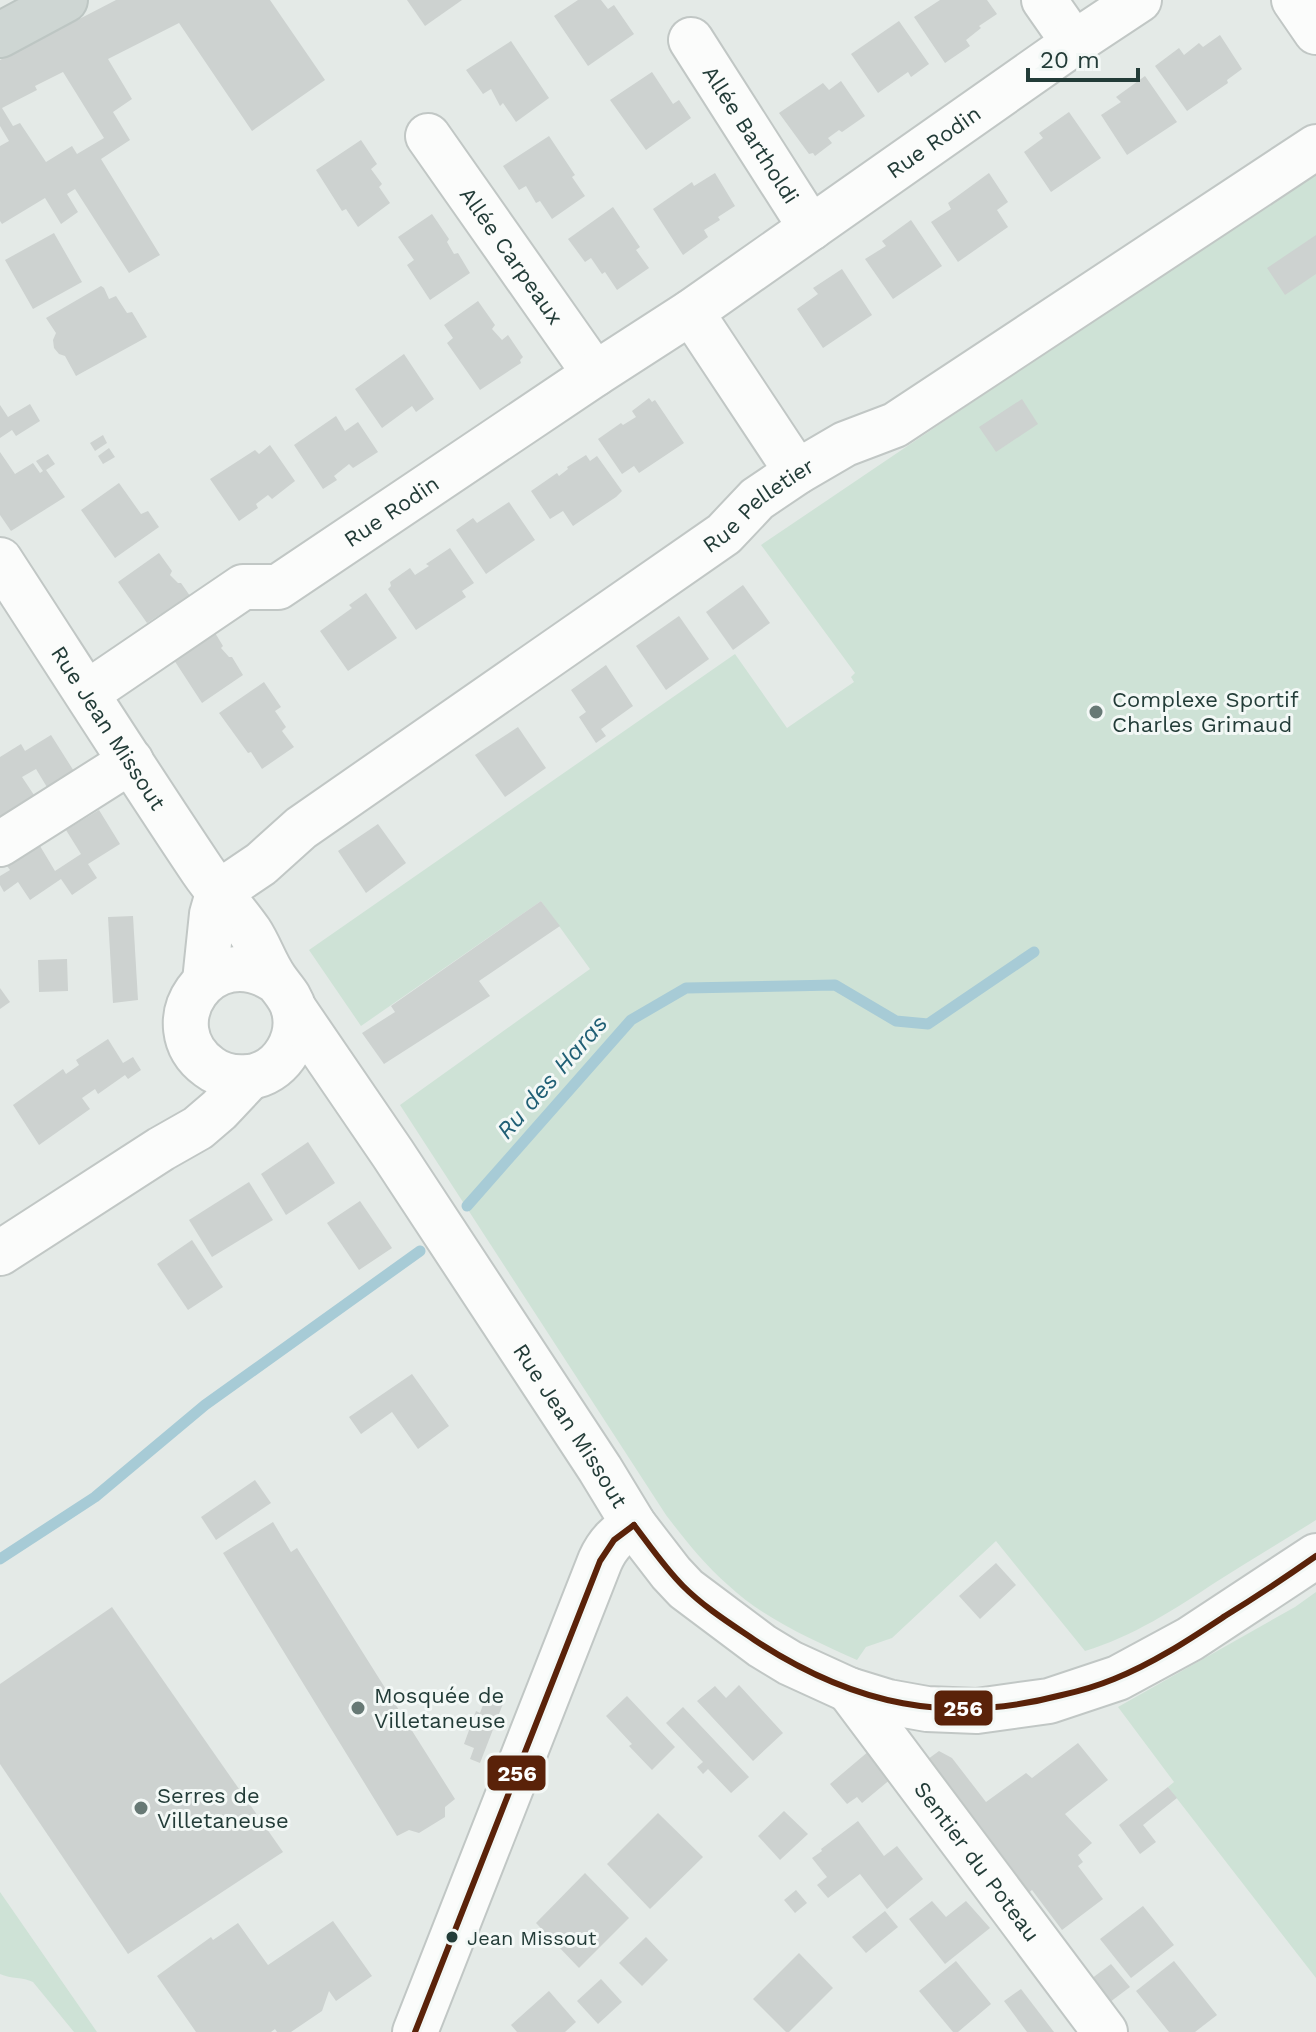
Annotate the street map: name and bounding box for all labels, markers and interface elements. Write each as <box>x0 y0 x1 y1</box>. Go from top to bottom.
scale bar <box>1028 32 1138 82</box>
text: 20 m <box>1040 46 1100 74</box>
street label: Allée Bartholdi <box>698 61 804 208</box>
street label: Rue Rodin <box>882 101 985 184</box>
street label: Allée Carpeaux <box>455 182 568 329</box>
street label: Rue Pelletier <box>698 453 818 558</box>
street label: Rue Rodin <box>339 471 444 552</box>
street label: Rue Jean Missout <box>46 642 171 815</box>
place label: Complexe Sportif Charles Grimaud <box>1112 687 1299 737</box>
marker: Complexe Sportif Charles Grimaud <box>1087 703 1105 721</box>
water label: Ru des Haras <box>491 1010 613 1144</box>
street label: Rue Jean Missout <box>508 1339 632 1512</box>
place label: Mosquée de Villetaneuse <box>374 1683 506 1733</box>
line badge: 256 <box>933 1689 994 1727</box>
text: 256 <box>943 1696 983 1721</box>
marker: Mosquée de Villetaneuse <box>349 1699 367 1717</box>
line badge: 256 <box>486 1754 547 1792</box>
text: 256 <box>497 1761 537 1786</box>
street label: Sentier du Poteau <box>909 1777 1045 1946</box>
place label: Serres de Villetaneuse <box>157 1783 289 1833</box>
marker: Serres de Villetaneuse <box>132 1799 150 1817</box>
place label: Jean Missout <box>467 1926 597 1950</box>
marker: Jean Missout <box>444 1929 460 1945</box>

